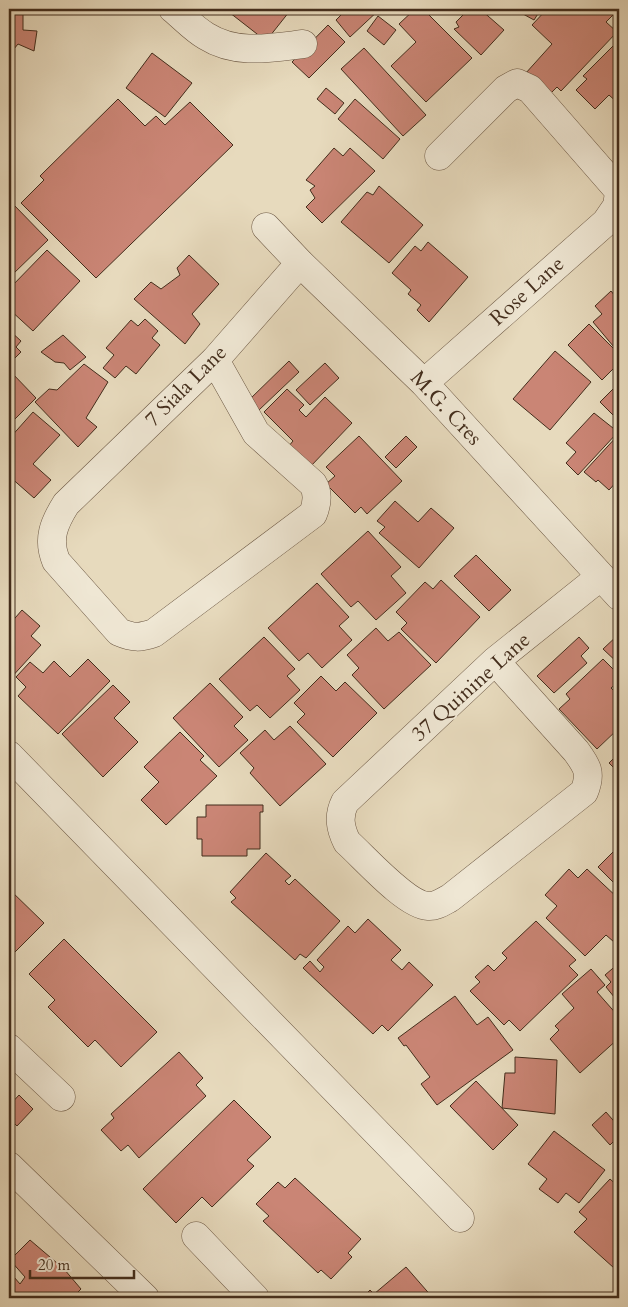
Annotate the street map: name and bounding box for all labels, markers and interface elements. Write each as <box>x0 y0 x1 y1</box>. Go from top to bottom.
street label: Rose Lane <box>483 250 571 332</box>
street label: 7 Siala Lane <box>139 339 233 433</box>
street label: M.G. Cres <box>404 364 488 452</box>
street label: 37 Quinine Lane <box>405 626 537 748</box>
scale bar <box>30 1247 134 1279</box>
text: 20 m <box>38 1255 70 1275</box>

